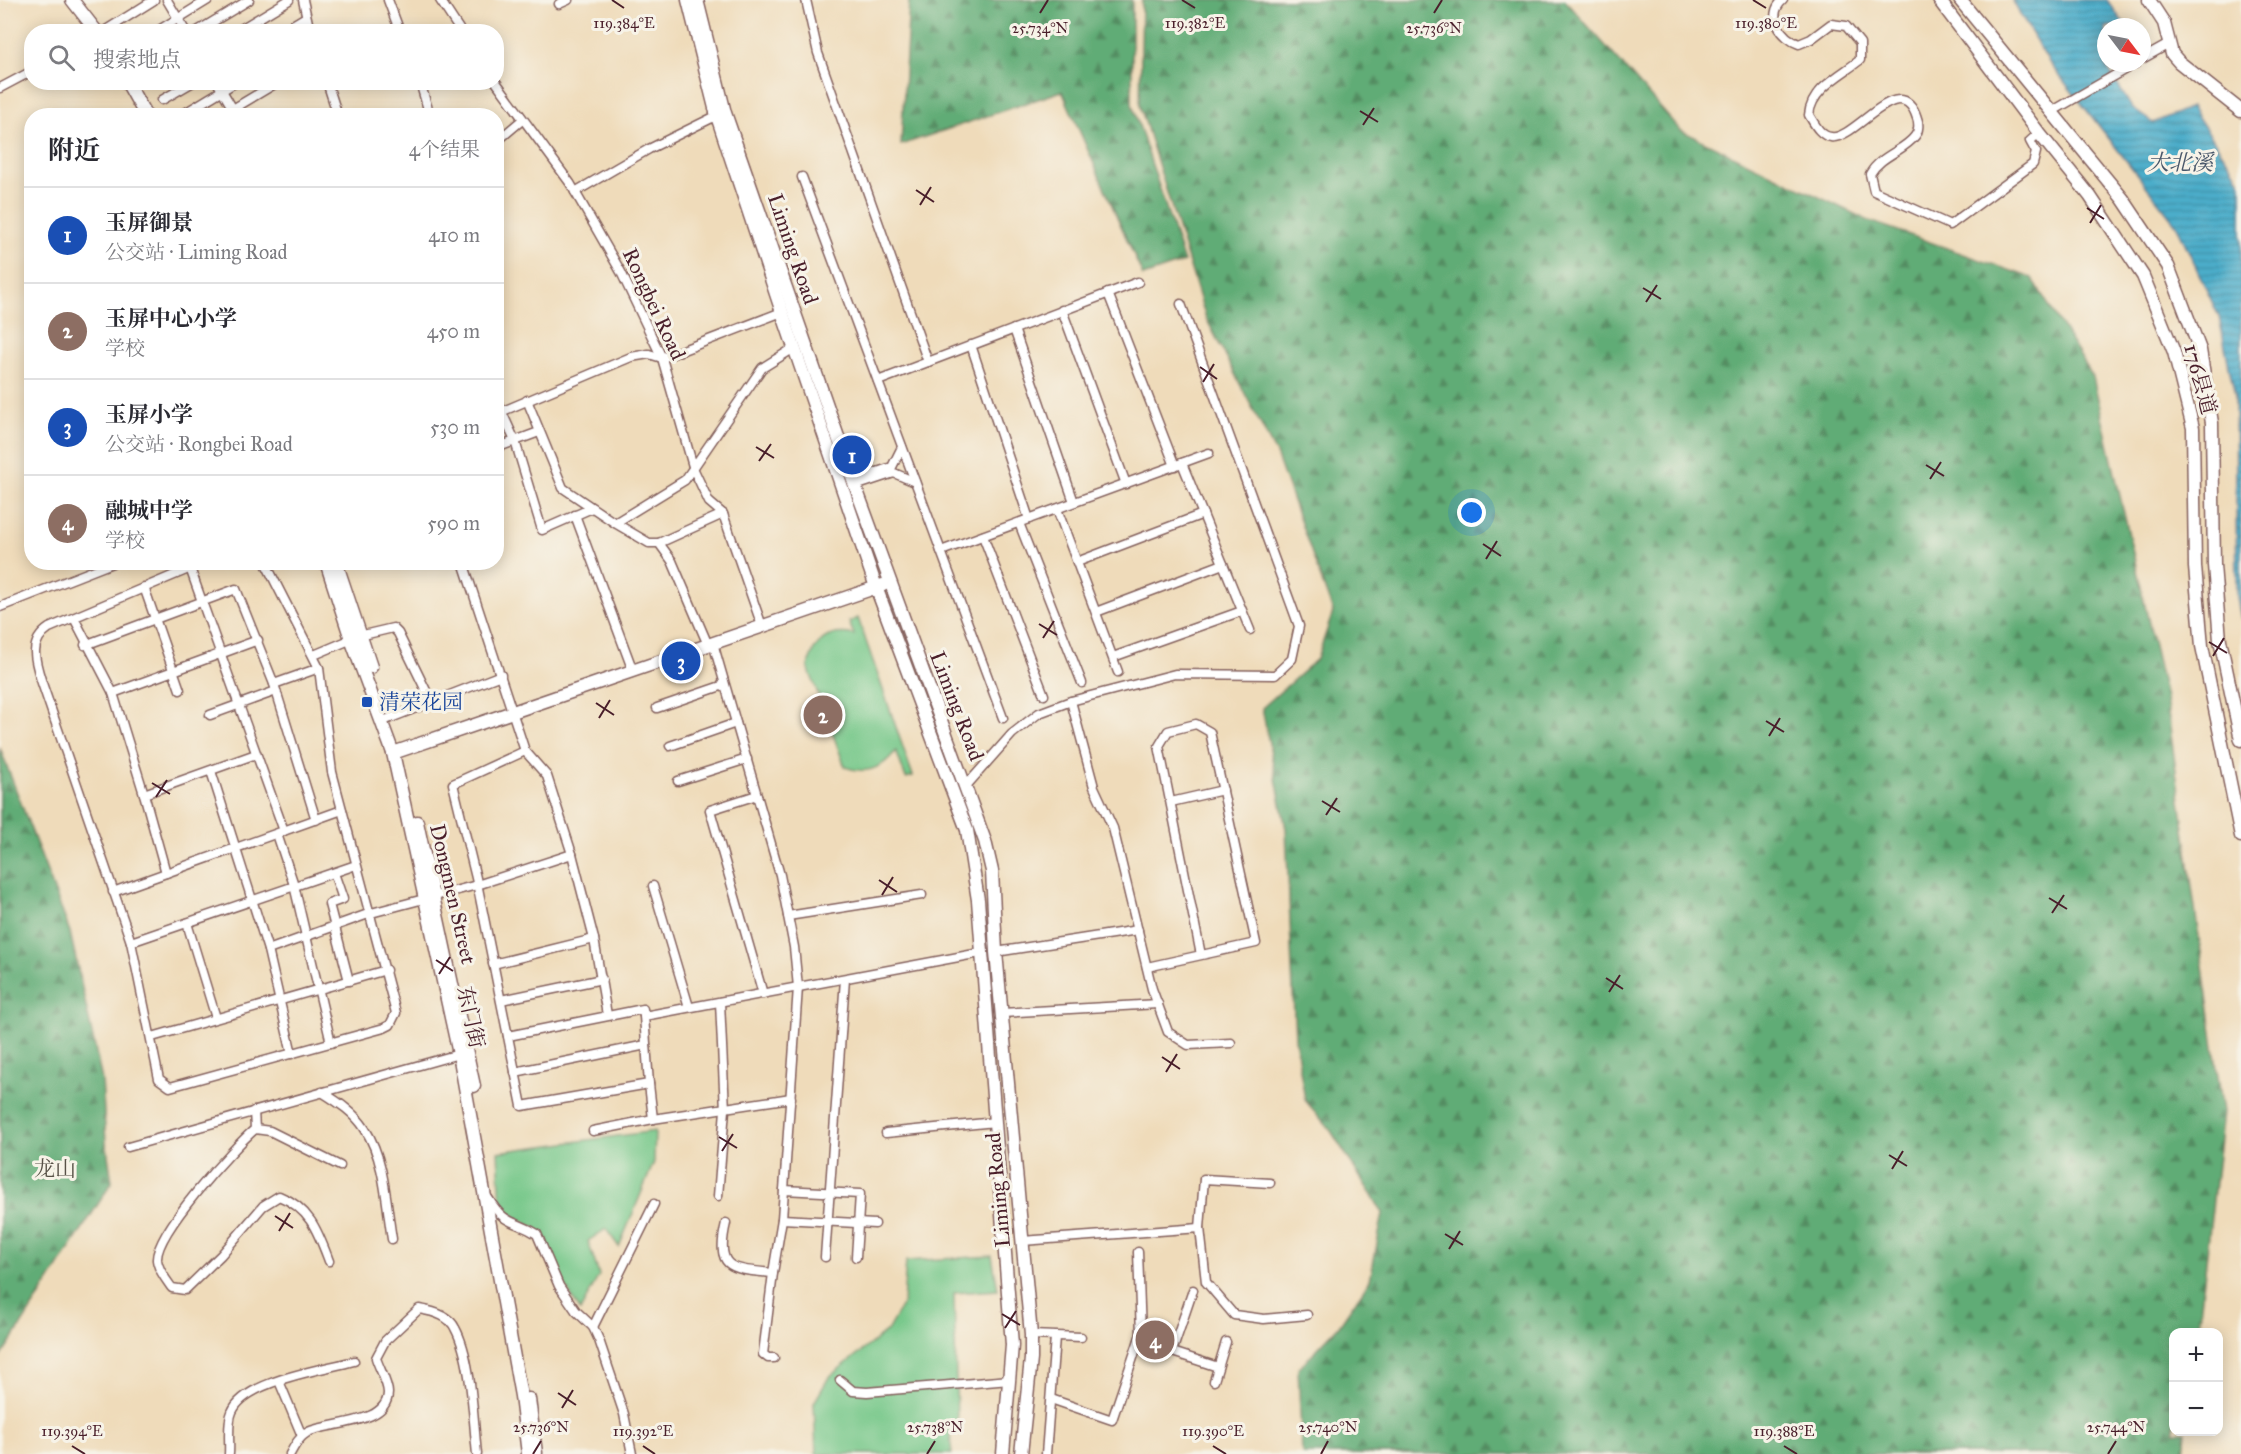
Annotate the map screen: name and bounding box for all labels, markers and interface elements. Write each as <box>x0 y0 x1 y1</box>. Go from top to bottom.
text: 119.384°E <box>593 14 655 32</box>
text: 119.382°E <box>1165 14 1225 32</box>
text: 119.380°E <box>1735 14 1797 32</box>
north arrow <box>2097 18 2151 72</box>
text: 25.734°N <box>1012 19 1069 37</box>
text: 25.736°N <box>1406 19 1462 37</box>
search box <box>24 24 504 90</box>
icon: search <box>45 41 78 74</box>
text: 搜索地点 <box>93 46 181 73</box>
text: 附近 <box>48 134 100 166</box>
text: 4个结果 <box>409 137 480 161</box>
water label: 大北溪 <box>2147 149 2215 176</box>
street label: Liming Road <box>762 190 824 308</box>
text: 玉屏御景 <box>105 209 193 236</box>
text: 1 <box>64 223 71 247</box>
text: 410 m <box>428 223 480 247</box>
text: 公交站 · Liming Road <box>105 240 288 264</box>
street label: Rongbei Road <box>617 244 691 364</box>
text: 玉屏中心小学 <box>105 305 237 332</box>
text: 2 <box>63 319 72 343</box>
text: 450 m <box>427 319 480 343</box>
text: 学校 <box>105 336 145 360</box>
street label: 176县道 <box>2178 341 2222 417</box>
text: 玉屏小学 <box>105 401 193 428</box>
text: 3 <box>64 415 72 439</box>
text: 530 m <box>430 415 480 439</box>
text: 公交站 · Rongbei Road <box>105 432 293 456</box>
pin: 1 <box>832 432 872 478</box>
text: 融城中学 <box>105 497 193 524</box>
your location <box>1457 498 1486 527</box>
text: 4 <box>62 511 73 535</box>
text: 590 m <box>427 511 480 535</box>
text: 学校 <box>105 528 145 552</box>
pin: 3 <box>662 638 700 684</box>
street label: Liming Road <box>924 648 990 765</box>
place label: 清荣花园 <box>379 689 463 715</box>
pin: 2 <box>804 692 842 738</box>
marker: 清荣花园 <box>360 695 374 709</box>
street label: Dongmen Street <box>424 821 482 967</box>
street label: 东门街 <box>452 983 490 1051</box>
street label: Liming Road <box>980 1131 1016 1248</box>
park label: 龙山 <box>34 1156 76 1182</box>
pin: 4 <box>1136 1318 1174 1362</box>
map controls <box>2169 1328 2223 1436</box>
button: + <box>2169 1328 2223 1382</box>
button: − <box>2169 1382 2223 1436</box>
text: 25.736°N <box>513 1418 569 1436</box>
text: 25.738°N <box>907 1418 963 1436</box>
text: 25.740°N <box>1299 1418 1358 1436</box>
text: 25.744°N <box>2087 1418 2146 1436</box>
text: 119.394°E <box>41 1422 103 1440</box>
text: 119.392°E <box>613 1422 674 1440</box>
text: 119.390°E <box>1182 1422 1244 1440</box>
text: 119.388°E <box>1753 1422 1815 1440</box>

